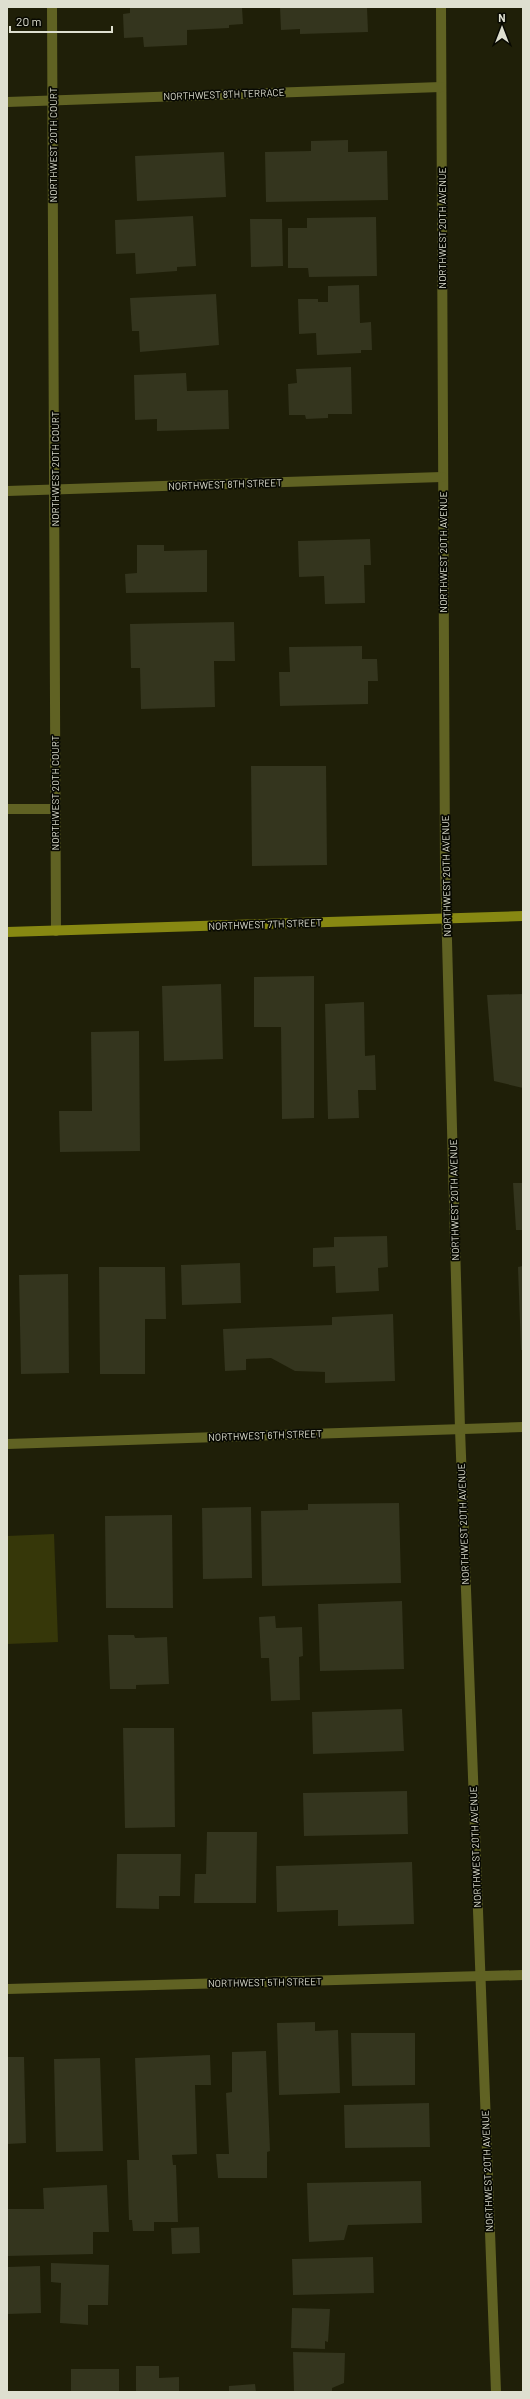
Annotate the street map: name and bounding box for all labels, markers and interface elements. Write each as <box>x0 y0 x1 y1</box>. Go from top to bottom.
scale bar <box>10 8 112 34</box>
north arrow <box>482 8 522 48</box>
text: N <box>498 11 506 24</box>
text: 20 m <box>16 14 42 28</box>
street label: NORTHWEST 8TH TERRACE <box>163 86 285 102</box>
street label: NORTHWEST 20TH COURT <box>47 87 59 203</box>
street label: NORTHWEST 20TH AVENUE <box>436 167 448 289</box>
street label: NORTHWEST 20TH COURT <box>49 411 61 527</box>
street label: NORTHWEST 8TH STREET <box>168 476 282 492</box>
street label: NORTHWEST 20TH AVENUE <box>437 491 449 613</box>
street label: NORTHWEST 20TH COURT <box>49 735 61 851</box>
street label: NORTHWEST 20TH AVENUE <box>439 815 453 937</box>
street label: NORTHWEST 7TH STREET <box>208 916 322 932</box>
street label: NORTHWEST 20TH AVENUE <box>447 1139 461 1261</box>
street label: NORTHWEST 6TH STREET <box>208 1427 322 1443</box>
street label: NORTHWEST 20TH AVENUE <box>455 1463 471 1585</box>
street label: NORTHWEST 20TH AVENUE <box>467 1786 483 1908</box>
street label: NORTHWEST 5TH STREET <box>208 1975 322 1989</box>
street label: NORTHWEST 20TH AVENUE <box>479 2110 495 2232</box>

